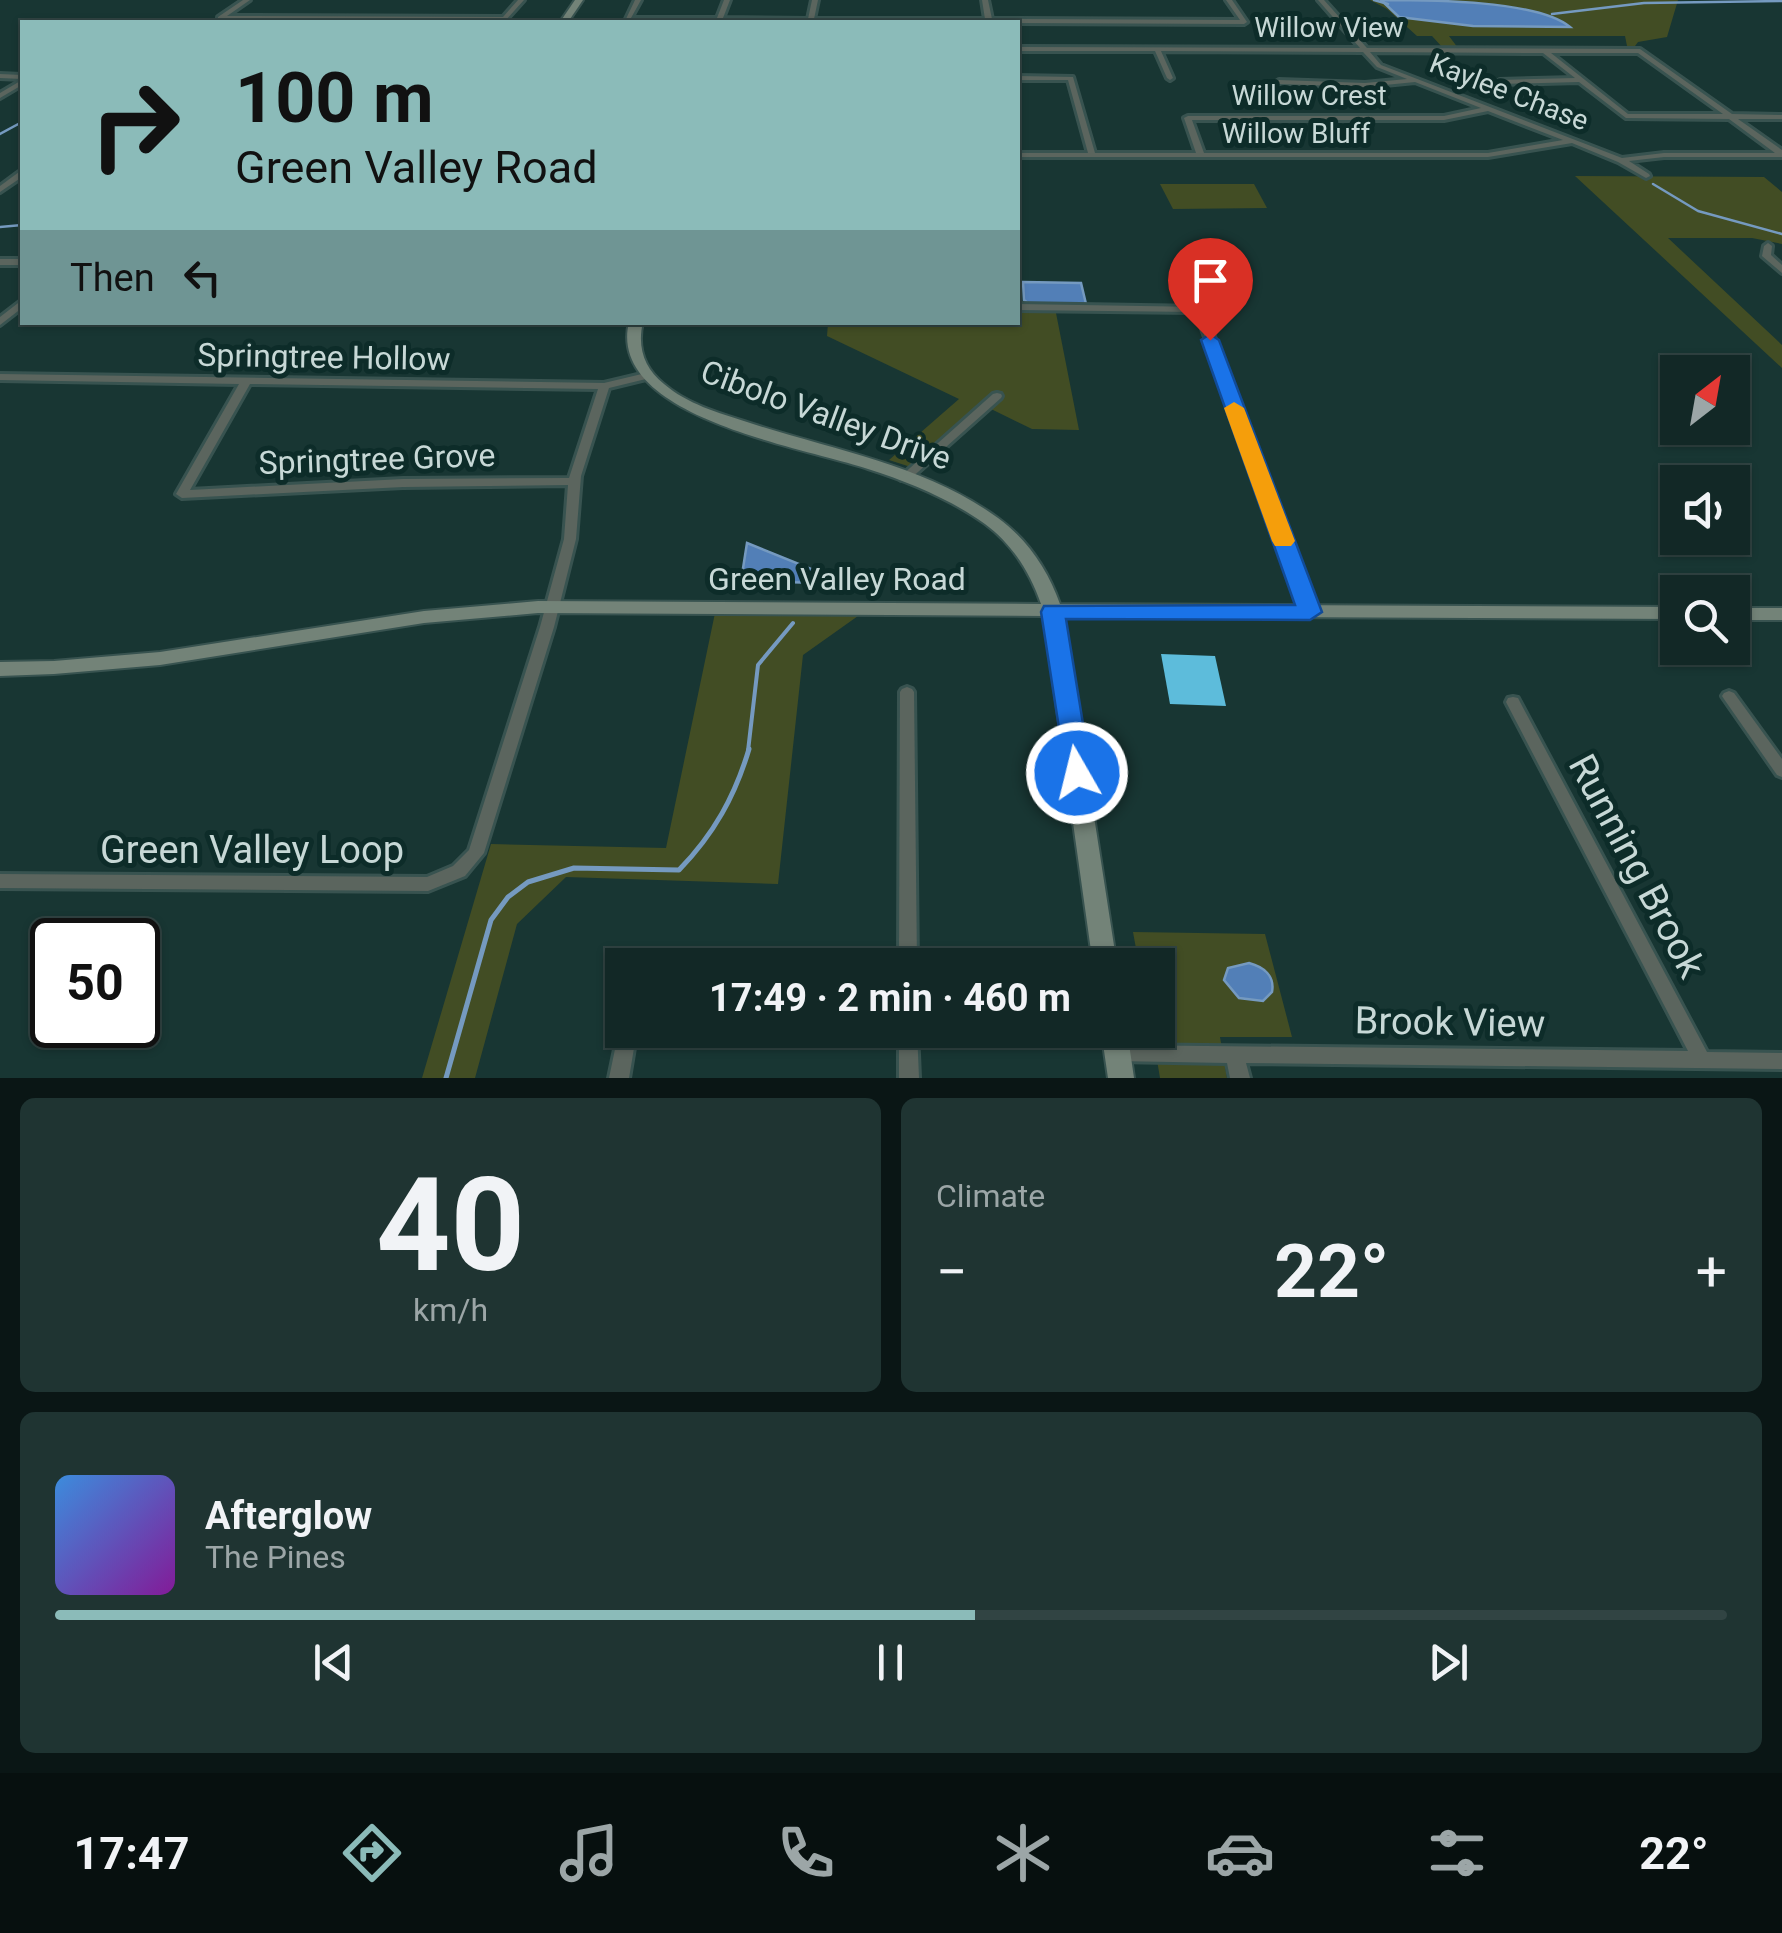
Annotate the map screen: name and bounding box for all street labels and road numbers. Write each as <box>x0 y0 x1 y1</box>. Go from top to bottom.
street label: Willow View <box>1254 11 1404 44</box>
street label: Kaylee Chase <box>1425 47 1593 137</box>
street label: Willow Crest <box>1231 79 1387 112</box>
street label: Willow Bluff <box>1222 117 1370 150</box>
street label: Springtree Hollow <box>197 336 451 378</box>
street label: Cibolo Valley Drive <box>696 352 956 478</box>
street label: Springtree Grove <box>258 436 496 482</box>
street label: Green Valley Road <box>708 560 966 598</box>
street label: Running Brook <box>1560 747 1715 986</box>
street label: Green Valley Loop <box>100 828 404 872</box>
street label: Brook View <box>1354 998 1546 1046</box>

